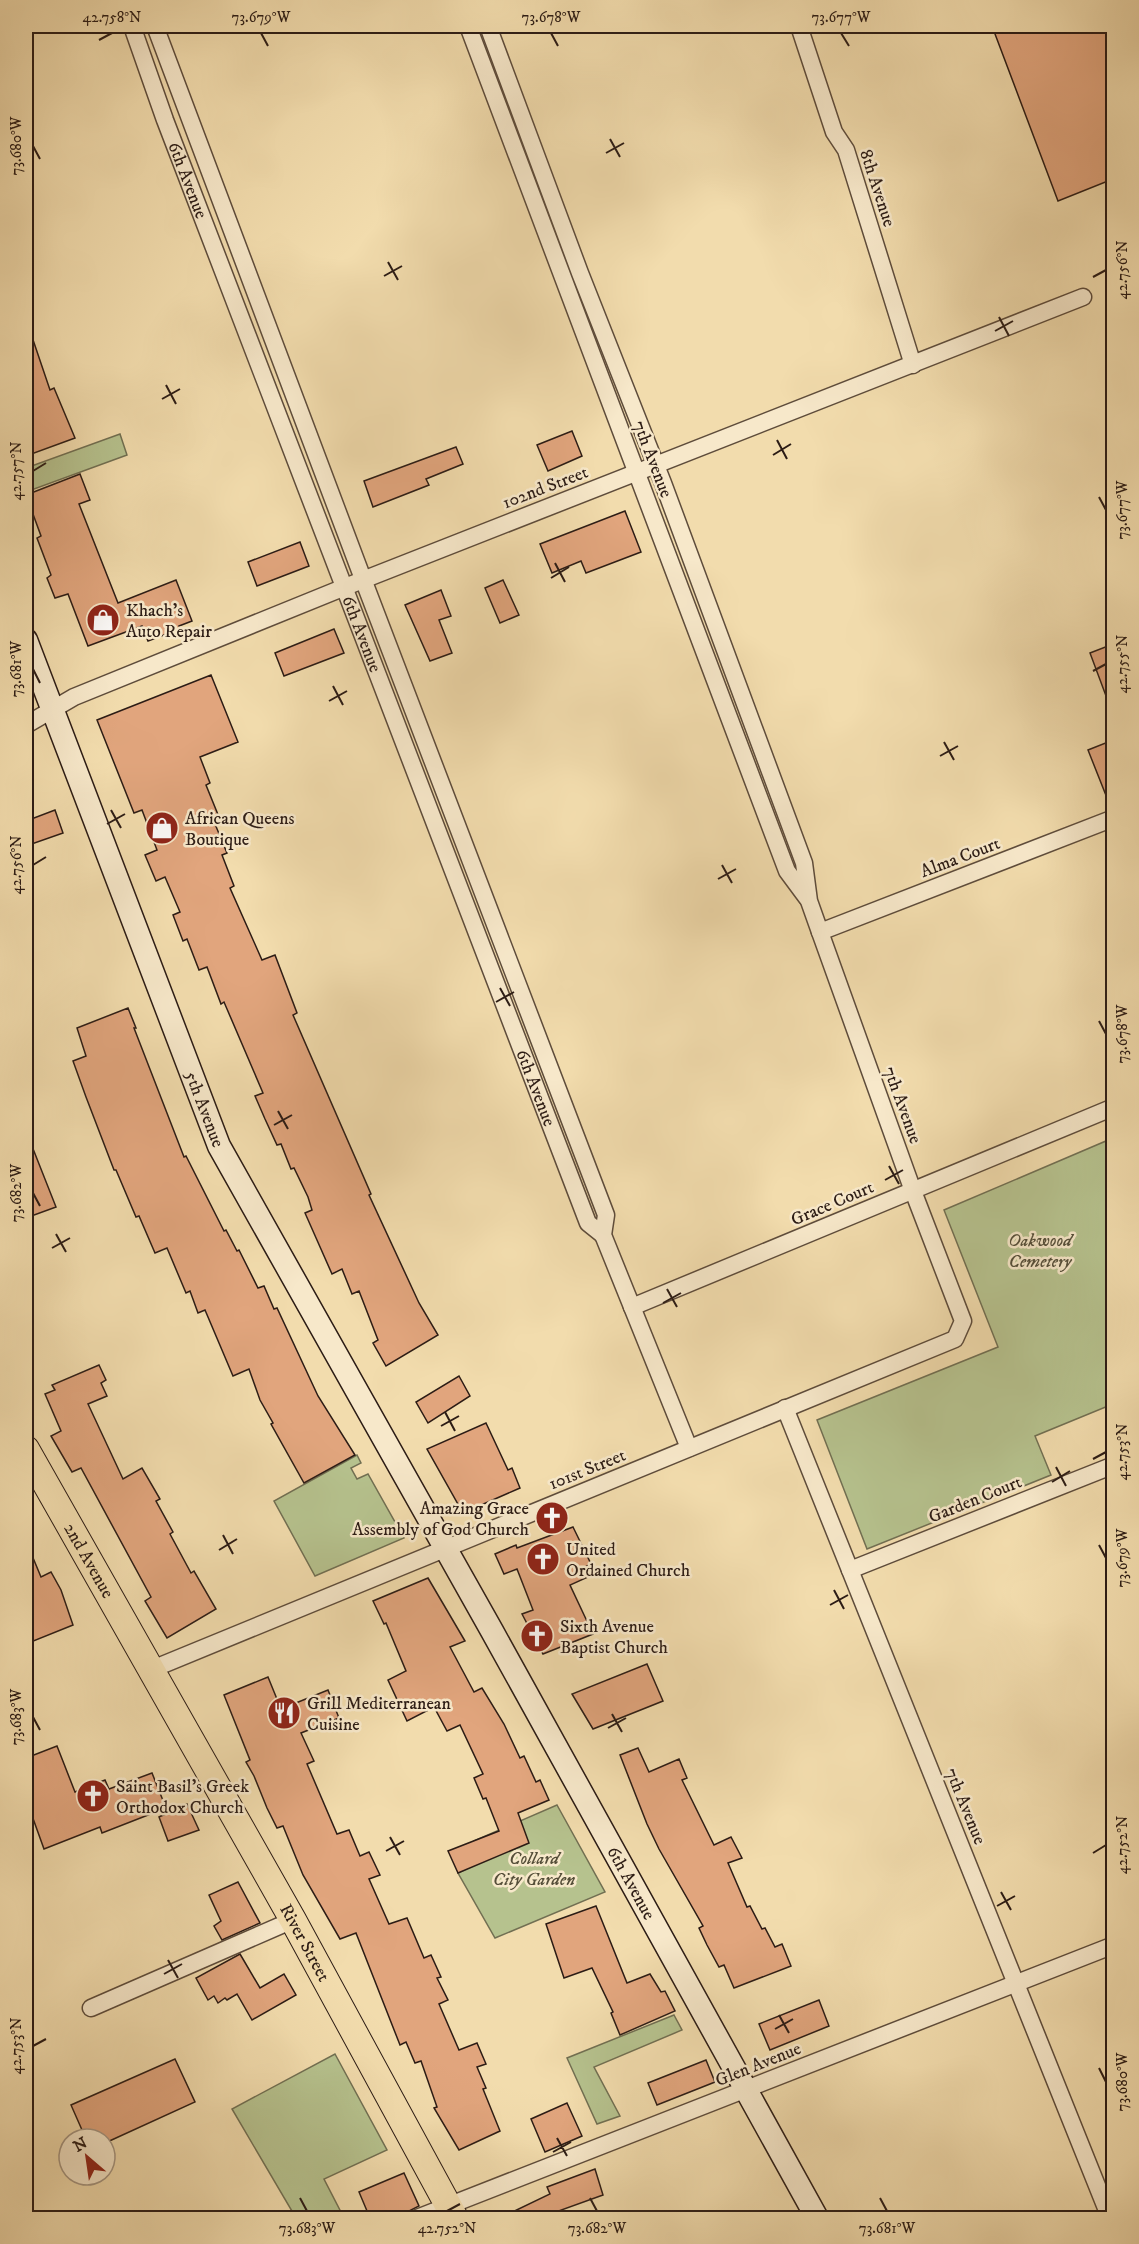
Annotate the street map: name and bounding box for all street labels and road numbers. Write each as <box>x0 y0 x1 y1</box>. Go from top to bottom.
street label: 6th Avenue <box>162 139 212 222</box>
street label: 8th Avenue <box>854 147 900 230</box>
street label: 7th Avenue <box>627 418 677 501</box>
street label: 102nd Street <box>499 461 591 514</box>
street label: 6th Avenue <box>336 593 386 676</box>
street label: Alma Court <box>917 833 1004 883</box>
street label: 6th Avenue <box>510 1047 560 1129</box>
street label: 7th Avenue <box>878 1064 926 1147</box>
street label: 5th Avenue <box>179 1068 228 1151</box>
street label: Grace Court <box>788 1177 877 1231</box>
street label: 101st Street <box>546 1444 629 1495</box>
street label: Garden Court <box>926 1471 1025 1529</box>
street label: 2nd Avenue <box>58 1519 118 1602</box>
street label: 7th Avenue <box>940 1765 990 1848</box>
street label: 6th Avenue <box>601 1843 660 1924</box>
street label: River Street <box>274 1900 334 1986</box>
street label: Glen Avenue <box>712 2038 804 2092</box>

